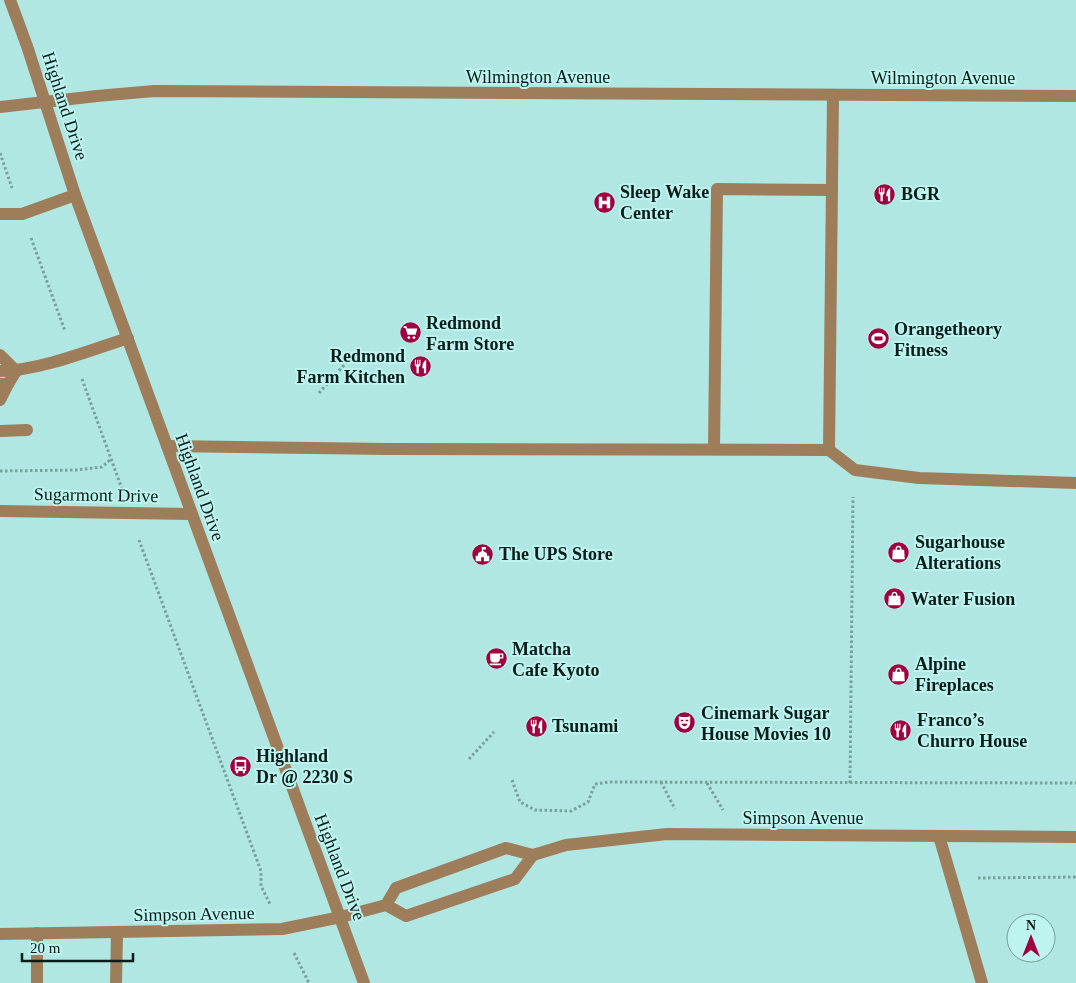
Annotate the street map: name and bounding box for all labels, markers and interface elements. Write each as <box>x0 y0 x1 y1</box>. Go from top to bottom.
street label: Highland Drive <box>38 49 92 163</box>
street label: Wilmington Avenue <box>466 67 610 87</box>
street label: Wilmington Avenue <box>871 68 1015 88</box>
place label: Sleep Wake Center <box>620 182 709 223</box>
restaurant icon: BGR <box>873 182 897 206</box>
place label: BGR <box>901 184 941 204</box>
hospital icon: Sleep Wake Center <box>592 190 616 214</box>
place label: Redmond Farm Store <box>426 313 514 354</box>
place label: Orangetheory Fitness <box>894 319 1002 360</box>
supermarket icon: Redmond Farm Store <box>398 321 422 345</box>
sports icon: Orangetheory Fitness <box>866 327 890 351</box>
place label: Redmond Farm Kitchen <box>297 346 405 387</box>
restaurant icon: Redmond Farm Kitchen <box>409 354 433 378</box>
street label: Highland Drive <box>171 431 229 543</box>
street label: Sugarmont Drive <box>34 484 158 506</box>
place label: Sugarhouse Alterations <box>915 532 1005 573</box>
shop icon: Sugarhouse Alterations <box>887 540 911 564</box>
public building icon: The UPS Store <box>471 542 495 566</box>
place label: The UPS Store <box>499 544 613 564</box>
shop icon: Water Fusion <box>883 587 907 611</box>
place label: Water Fusion <box>911 589 1015 609</box>
place label: Matcha Cafe Kyoto <box>512 639 599 680</box>
cafe icon: Matcha Cafe Kyoto <box>484 647 508 671</box>
place label: Alpine Fireplaces <box>915 654 994 695</box>
shop icon: Alpine Fireplaces <box>887 662 911 686</box>
place label: Cinemark Sugar House Movies 10 <box>701 703 831 744</box>
place label: Franco’s Churro House <box>917 710 1027 751</box>
theatre icon: Cinemark Sugar House Movies 10 <box>673 711 697 735</box>
restaurant icon: Tsunami <box>524 714 548 738</box>
place label: Tsunami <box>552 716 618 736</box>
restaurant icon: Franco’s Churro House <box>889 718 913 742</box>
place label: Highland Dr @ 2230 S <box>256 746 353 787</box>
bus stop icon: Highland Dr @ 2230 S <box>228 754 252 778</box>
street label: Simpson Avenue <box>742 808 864 828</box>
street label: Highland Drive <box>311 811 369 923</box>
street label: Simpson Avenue <box>133 903 255 925</box>
north arrow <box>1006 913 1056 963</box>
text: N <box>1026 918 1036 933</box>
scale bar <box>22 930 134 962</box>
text: 20 m <box>30 940 61 956</box>

